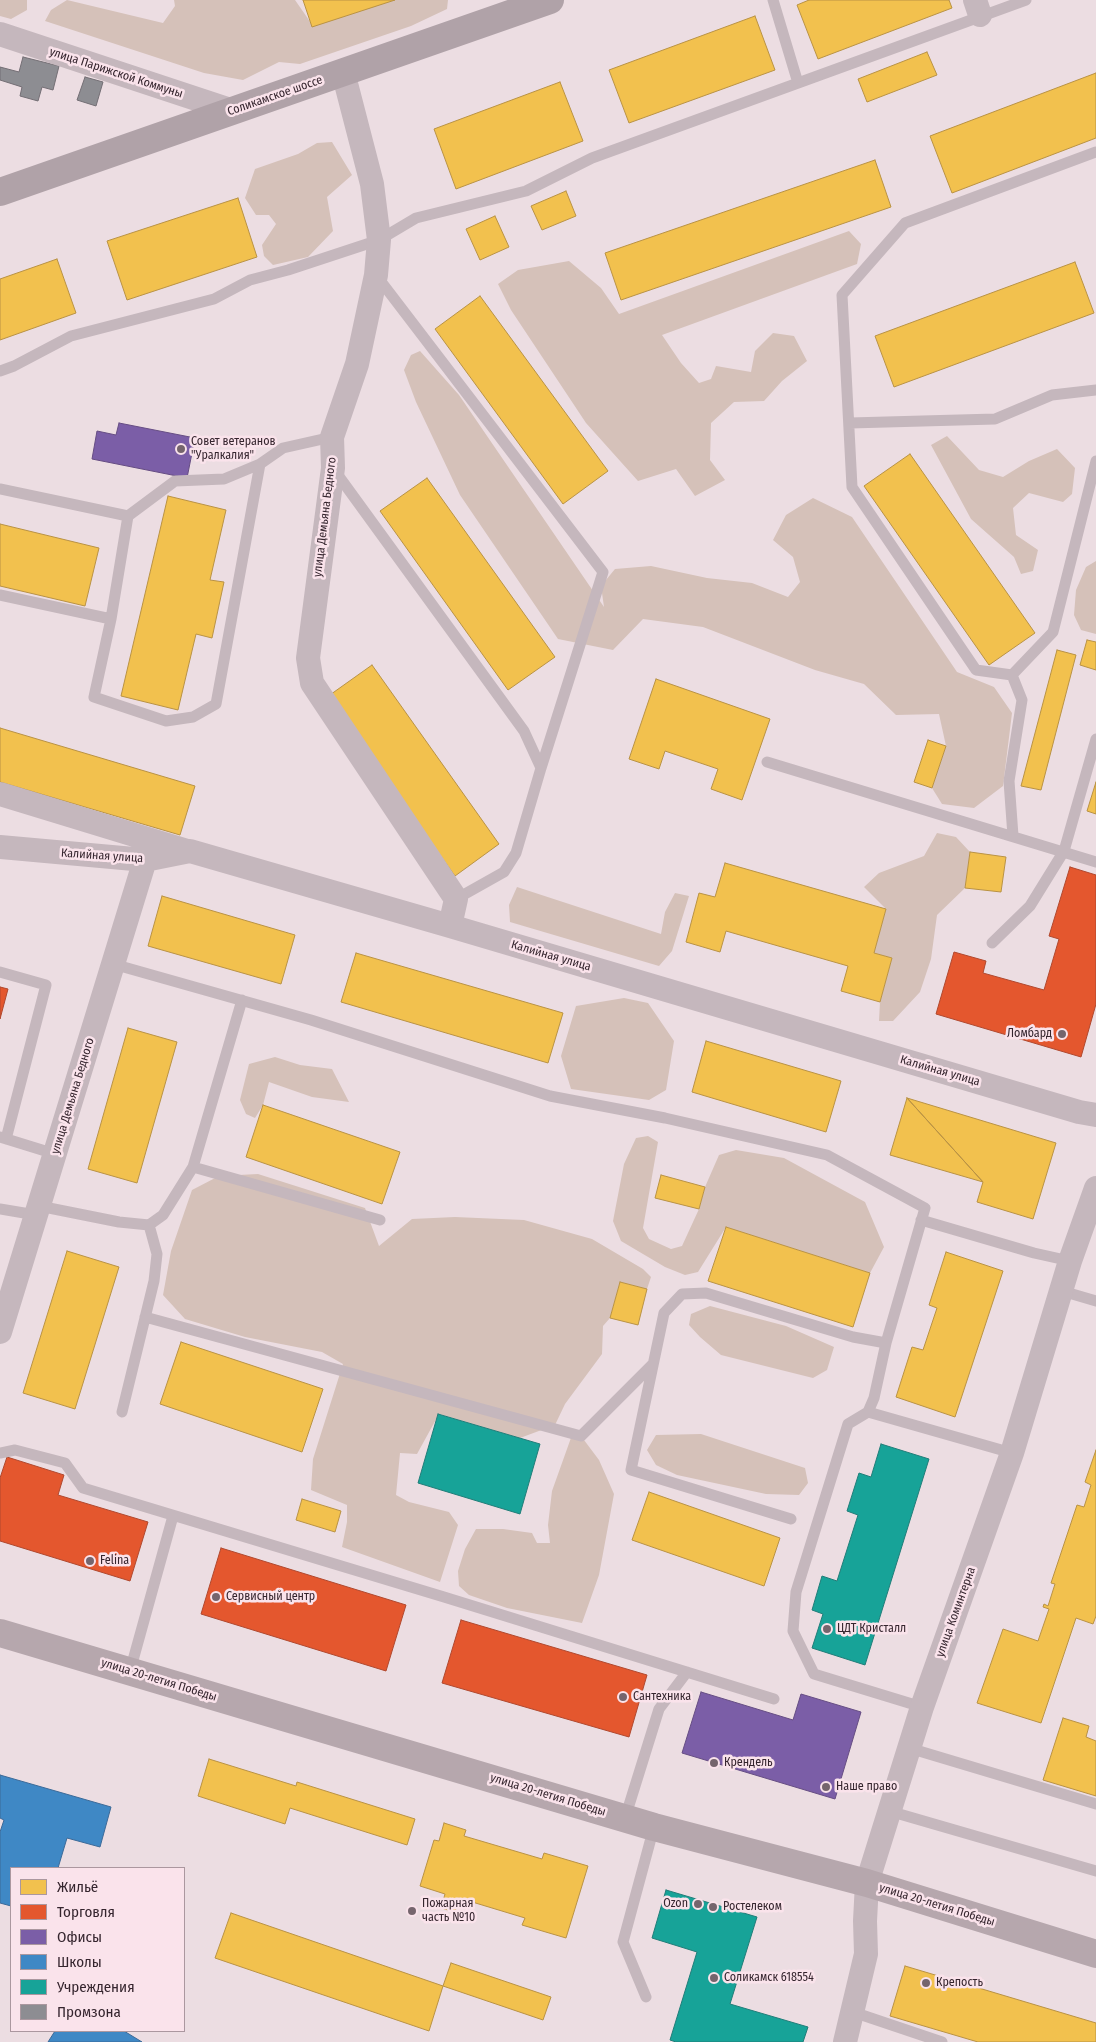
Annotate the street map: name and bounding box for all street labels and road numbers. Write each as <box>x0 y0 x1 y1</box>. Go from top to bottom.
street label: улица Парижской Коммуны <box>47 45 185 101</box>
street label: Соликамское шоссе <box>226 73 324 119</box>
street label: улица Демьяна Бедного <box>310 456 340 578</box>
street label: Калийная улица <box>60 846 144 866</box>
street label: Калийная улица <box>509 938 593 974</box>
street label: улица Демьяна Бедного <box>48 1036 98 1156</box>
street label: Калийная улица <box>898 1053 982 1089</box>
street label: улица Коминтерна <box>933 1565 979 1659</box>
street label: улица 20-летия Победы <box>99 1656 219 1704</box>
street label: улица 20-летия Победы <box>488 1771 608 1819</box>
street label: улица 20-летия Победы <box>877 1881 997 1929</box>

